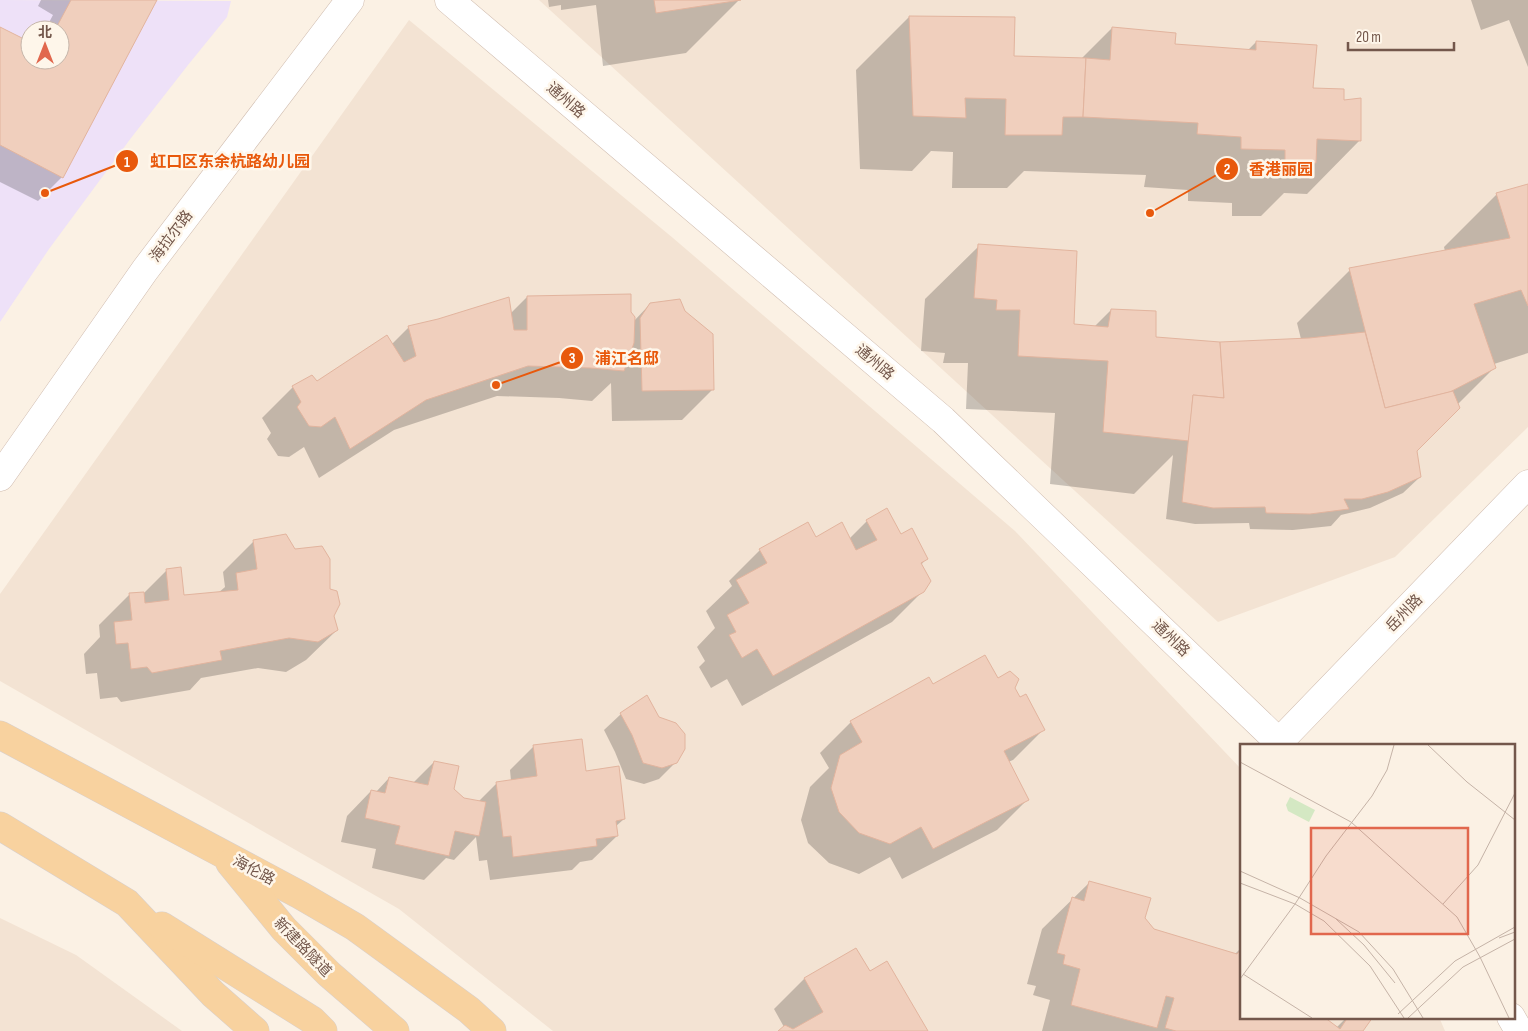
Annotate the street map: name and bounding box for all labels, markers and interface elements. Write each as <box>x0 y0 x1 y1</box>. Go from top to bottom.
north arrow <box>20 20 70 70</box>
scale bar <box>1348 20 1454 52</box>
text: 北 <box>38 24 52 41</box>
text: 20 m <box>1356 28 1381 47</box>
street label: 通州路 <box>542 78 589 122</box>
callout: 虹口区东余杭路幼儿园 <box>115 146 320 177</box>
text: 虹口区东余杭路幼儿园 <box>150 152 310 172</box>
text: 1 <box>124 153 130 172</box>
callout: 香港丽园 <box>1214 154 1323 185</box>
text: 2 <box>1224 160 1230 179</box>
text: 香港丽园 <box>1249 161 1313 180</box>
street label: 海拉尔路 <box>146 207 197 266</box>
street label: 通州路 <box>851 341 898 384</box>
callout: 浦江名邸 <box>560 343 669 374</box>
text: 3 <box>569 349 576 368</box>
text: 浦江名邸 <box>595 349 659 369</box>
street label: 岳州路 <box>1382 591 1427 636</box>
street label: 通州路 <box>1148 616 1193 661</box>
inset map <box>1240 744 1516 1018</box>
street label: 海伦路 <box>229 851 278 889</box>
street label: 新建路隧道 <box>270 914 336 981</box>

